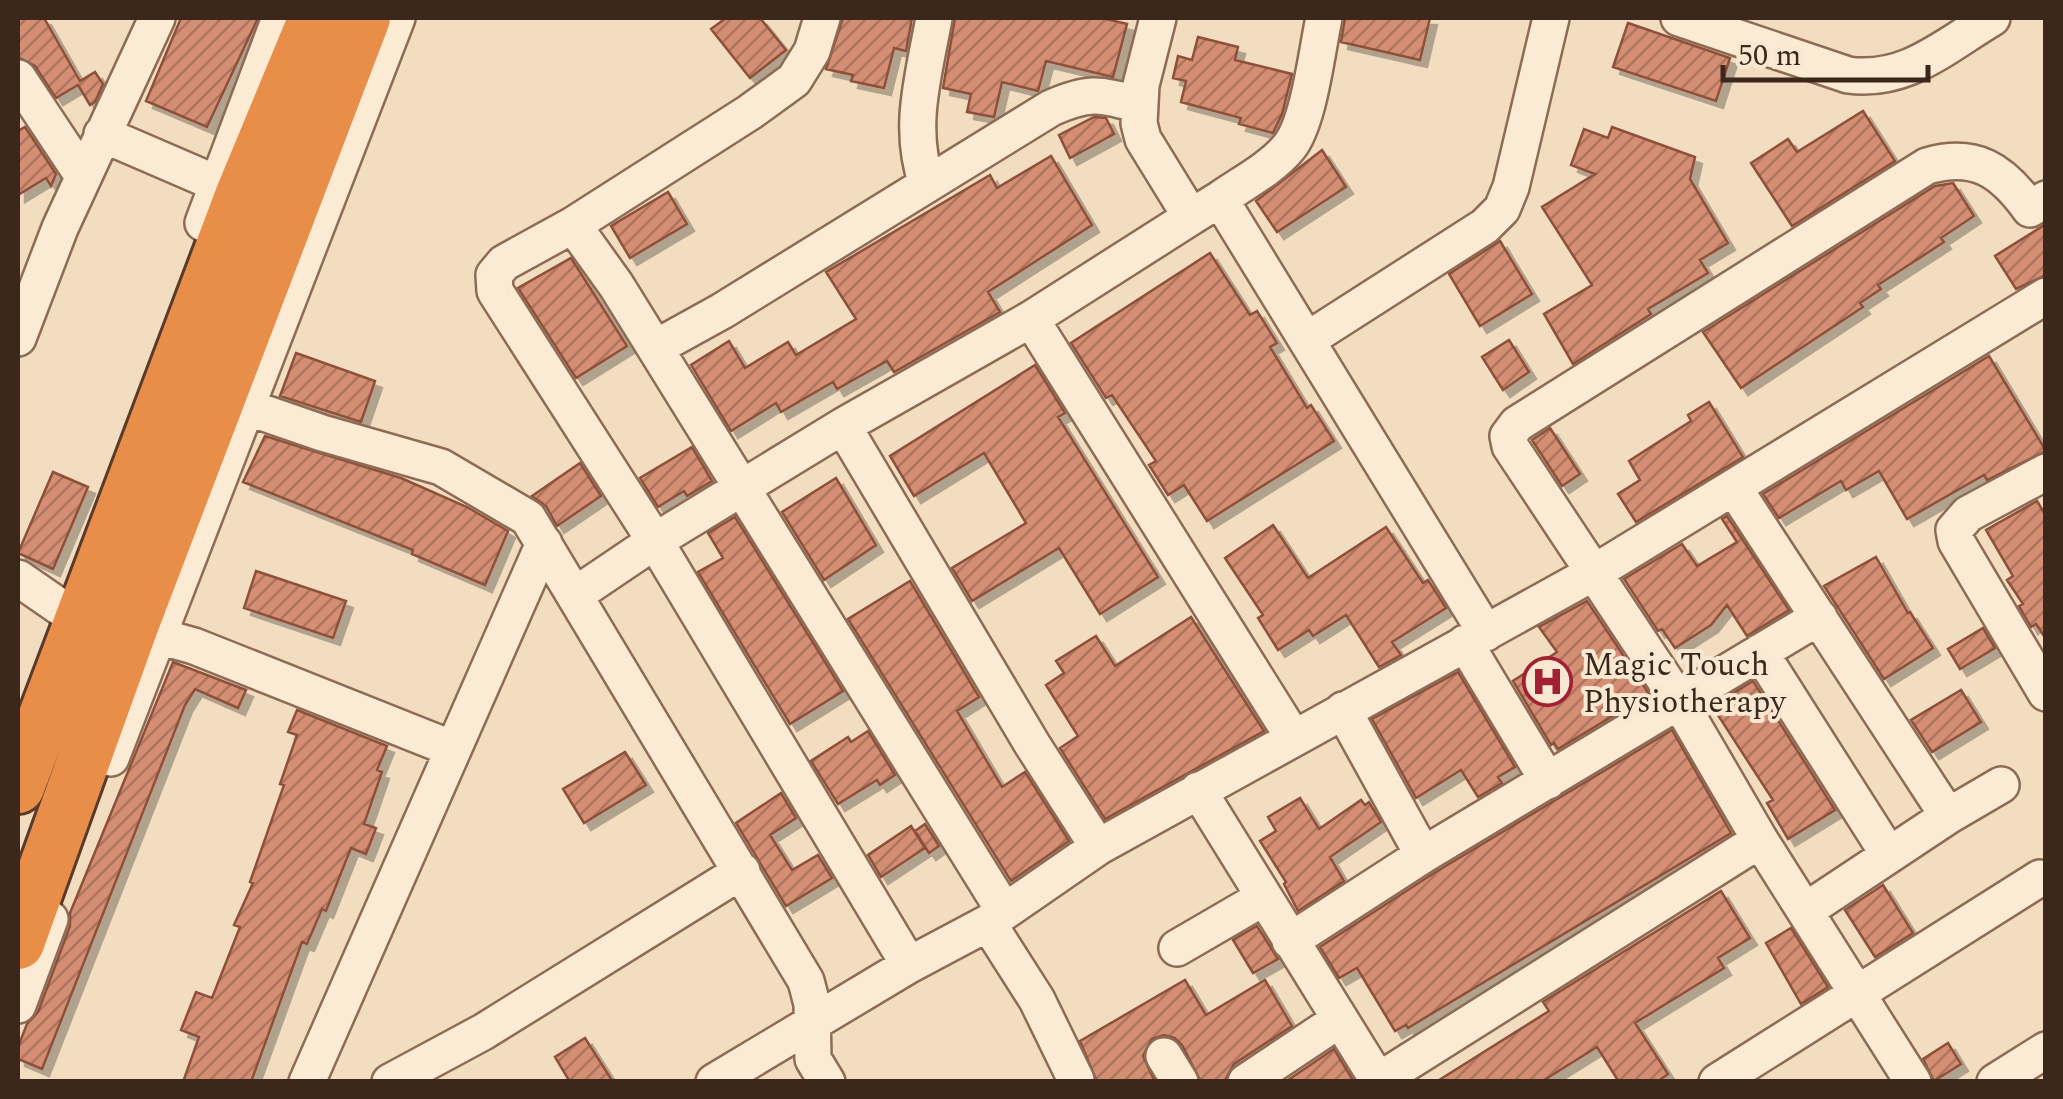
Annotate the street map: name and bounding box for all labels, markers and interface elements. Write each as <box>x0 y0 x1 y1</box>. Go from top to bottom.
scale bar <box>1723 20 1928 82</box>
text: 50 m <box>1738 33 1801 79</box>
place label: Magic Touch Physiotherapy <box>1583 641 1787 727</box>
hospital icon: Magic Touch Physiotherapy <box>1522 656 1574 708</box>

